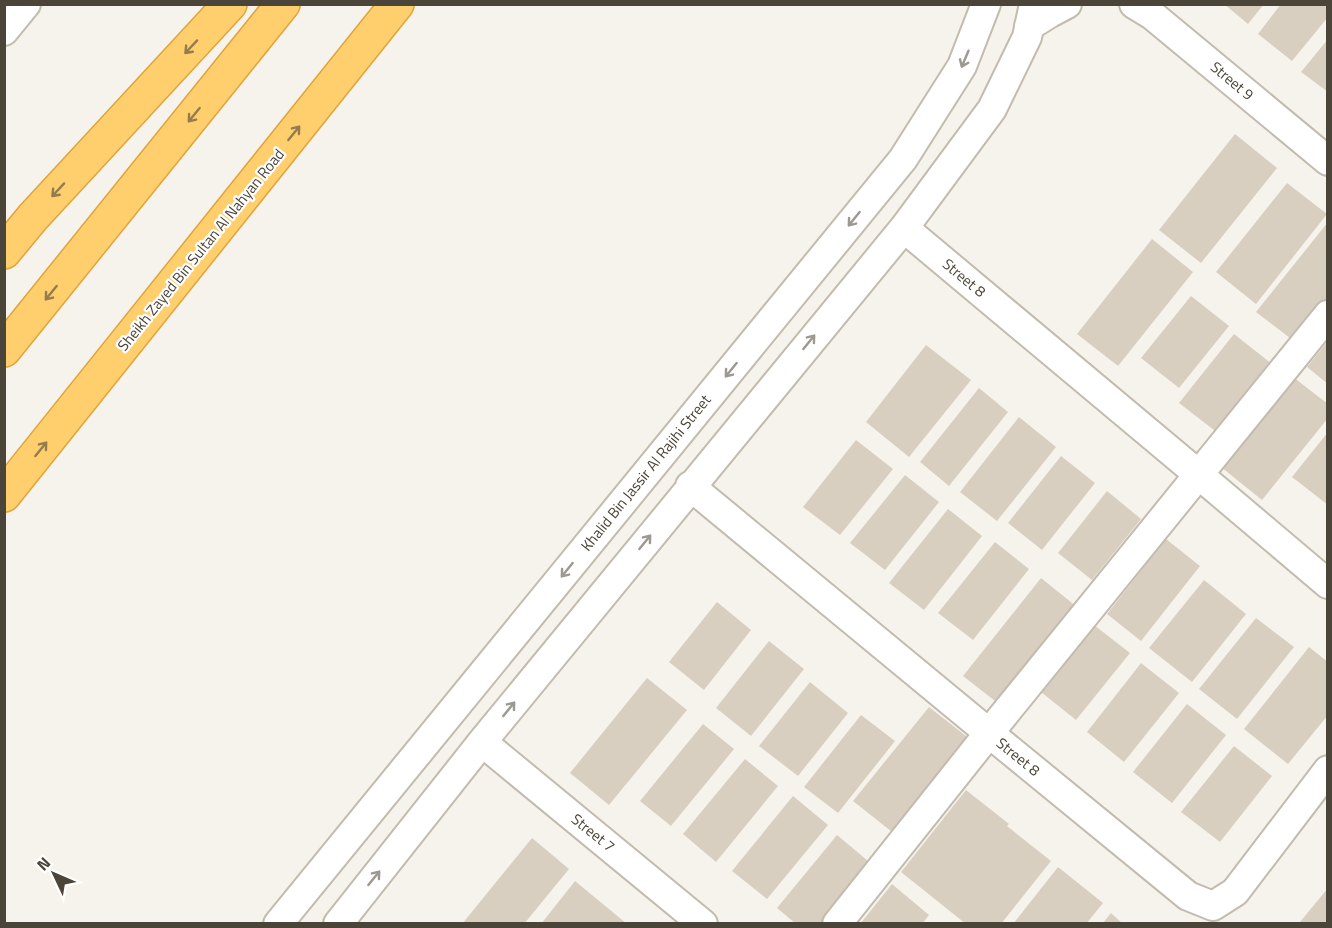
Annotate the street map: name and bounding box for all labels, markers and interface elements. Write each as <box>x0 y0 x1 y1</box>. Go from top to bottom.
one-way arrow <box>183 40 198 55</box>
one-way arrow <box>959 49 970 68</box>
street label: Street 9 <box>1206 56 1259 106</box>
one-way arrow <box>188 107 201 123</box>
one-way arrow <box>288 125 301 141</box>
street label: Sheikh Zayed Bin Sultan Al Nahyan Road <box>112 144 290 356</box>
one-way arrow <box>51 182 65 197</box>
one-way arrow <box>847 211 861 226</box>
street label: Street 8 <box>938 253 991 303</box>
one-way arrow <box>44 285 57 301</box>
one-way arrow <box>803 334 816 350</box>
one-way arrow <box>724 362 737 378</box>
street label: Khalid Bin Jassir Al Rajihi Street <box>575 389 717 556</box>
one-way arrow <box>34 442 47 458</box>
one-way arrow <box>639 534 652 550</box>
one-way arrow <box>561 561 574 577</box>
one-way arrow <box>502 702 516 717</box>
street label: Street 8 <box>992 732 1045 781</box>
street label: Street 7 <box>567 808 620 857</box>
north arrow <box>24 844 84 904</box>
text: N <box>31 851 56 876</box>
one-way arrow <box>367 871 381 886</box>

